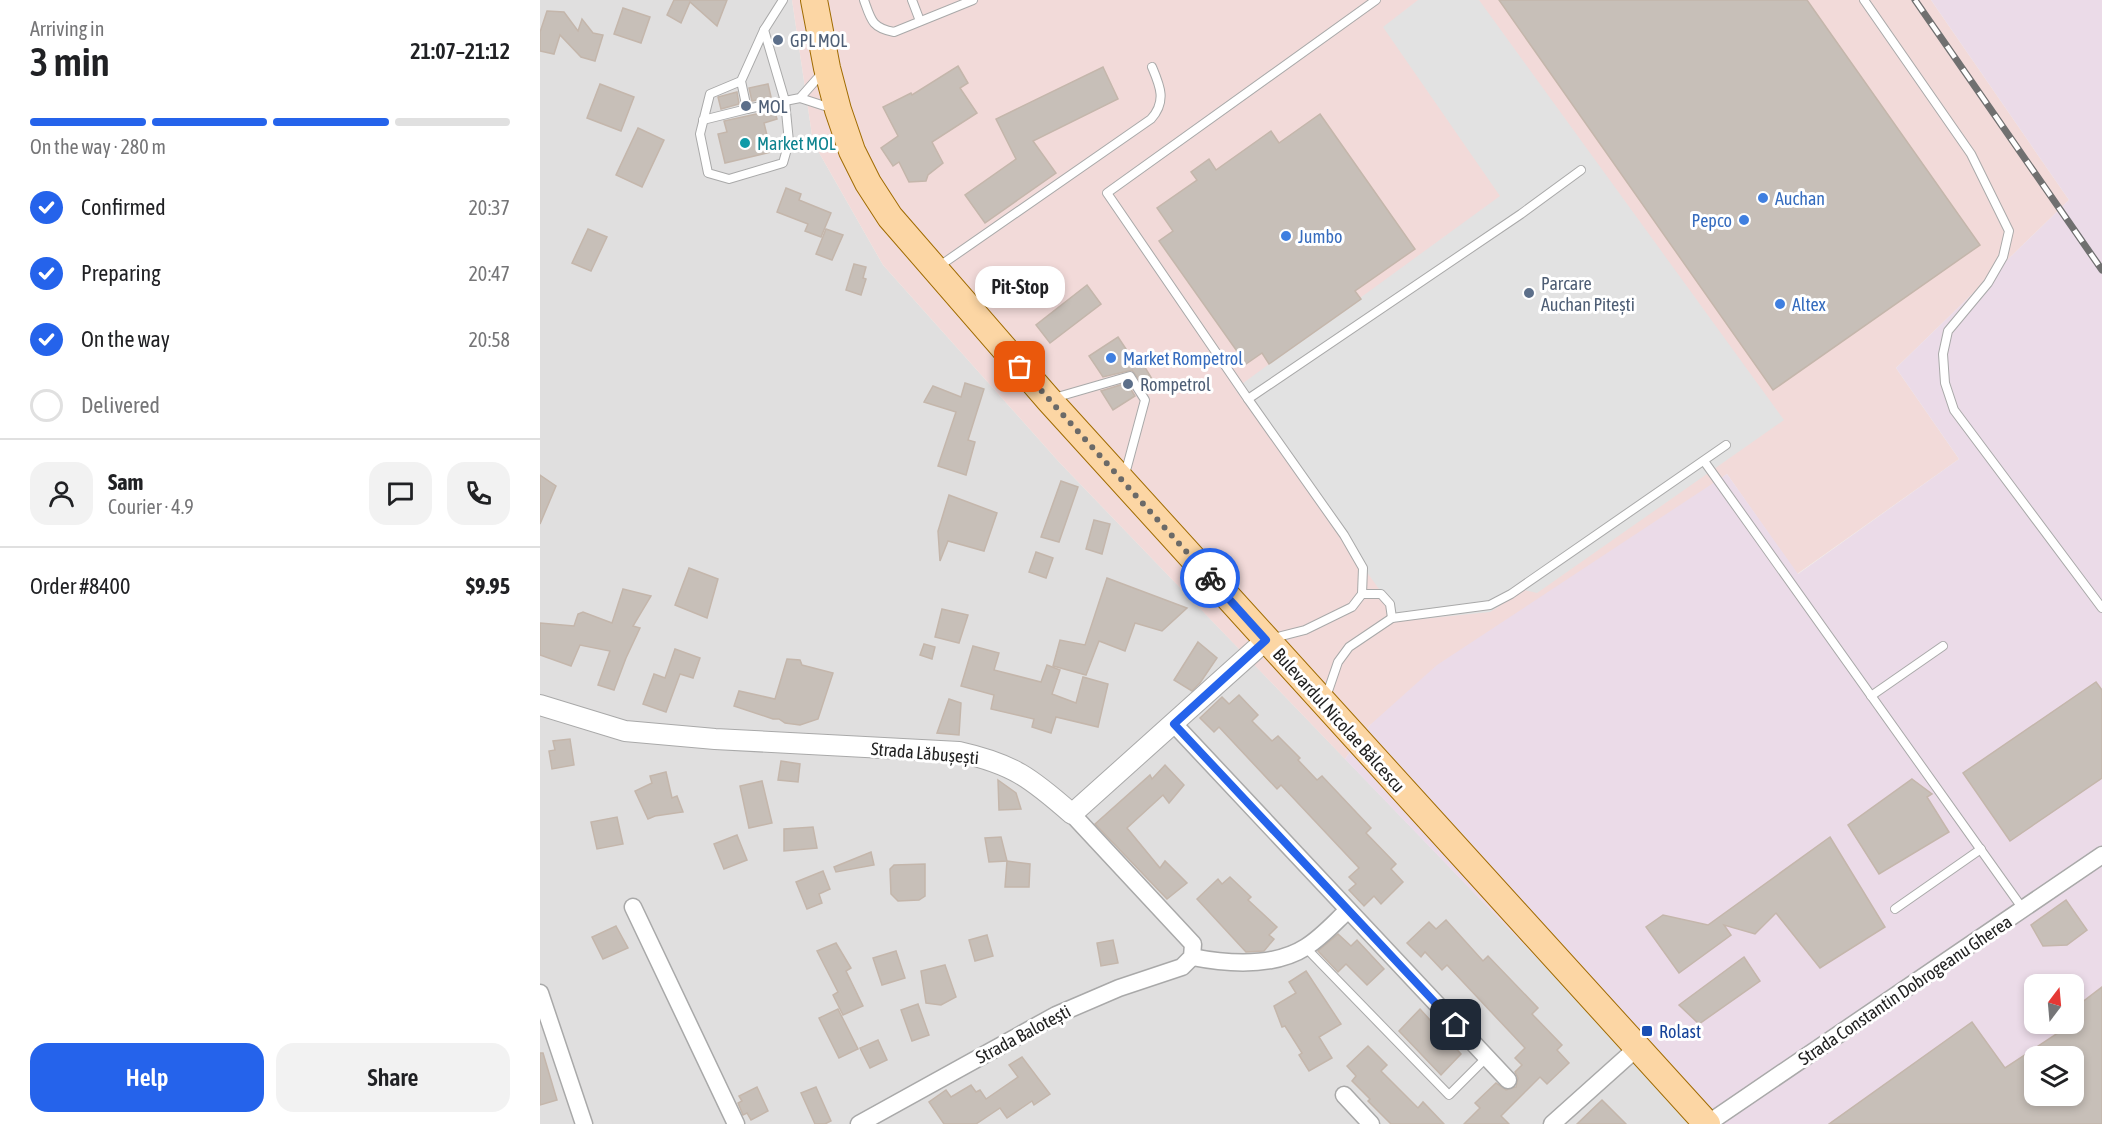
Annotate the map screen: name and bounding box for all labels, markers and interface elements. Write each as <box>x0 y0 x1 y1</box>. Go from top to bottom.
text: Arriving in <box>30 17 104 40</box>
place label: GPL MOL <box>790 30 847 51</box>
marker: GPL MOL <box>771 33 785 47</box>
text: 21:07–21:12 <box>410 38 510 64</box>
text: 3 min <box>30 40 110 84</box>
place label: MOL <box>758 96 788 117</box>
marker: MOL <box>739 99 753 113</box>
place label: Market MOL <box>757 133 836 154</box>
text: On the way · 280 m <box>30 135 166 158</box>
marker: Market MOL <box>738 136 752 150</box>
place label: Auchan <box>1775 188 1825 209</box>
icon: check <box>30 191 63 224</box>
marker: Auchan <box>1756 191 1770 205</box>
text: Confirmed <box>81 194 166 220</box>
text: 20:37 <box>468 196 510 219</box>
place label: Pepco <box>1692 210 1732 231</box>
marker: Pepco <box>1737 213 1751 227</box>
place label: Jumbo <box>1298 226 1342 247</box>
marker: Jumbo <box>1279 229 1293 243</box>
icon: check <box>30 257 63 290</box>
text: Preparing <box>81 260 161 286</box>
text: 20:47 <box>468 262 510 285</box>
callout: Pit-Stop <box>975 265 1065 307</box>
place label: Parcare Auchan Pitești <box>1541 273 1635 315</box>
text: Pit-Stop <box>991 275 1049 298</box>
marker: Parcare Auchan Pitești <box>1522 286 1536 300</box>
place label: Altex <box>1792 294 1826 315</box>
marker: Altex <box>1773 297 1787 311</box>
icon: check <box>30 323 63 356</box>
text: On the way <box>81 326 170 352</box>
text: 20:58 <box>468 328 510 351</box>
pin <box>994 341 1045 392</box>
place label: Market Rompetrol <box>1123 348 1243 369</box>
icon: bag <box>1003 350 1036 383</box>
marker: Market Rompetrol <box>1104 351 1118 365</box>
place label: Rompetrol <box>1140 374 1211 395</box>
marker: Rompetrol <box>1121 377 1135 391</box>
text: Delivered <box>81 392 160 418</box>
button: person <box>30 462 93 525</box>
button: chat <box>369 462 432 525</box>
button: phone <box>447 462 510 525</box>
text: Sam <box>108 469 143 495</box>
text: Courier · 4.9 <box>108 495 194 518</box>
courier <box>1180 548 1240 608</box>
icon: bike <box>1194 562 1227 595</box>
text: Order #8400 <box>30 573 130 599</box>
text: $9.95 <box>466 573 510 599</box>
street label: Bulevardul Nicolae Bălcescu <box>1269 644 1409 796</box>
street label: Strada Lăbușești <box>870 738 980 768</box>
street label: Strada Constantin Dobrogeanu Gherea <box>1794 911 2016 1069</box>
north arrow <box>2024 974 2084 1034</box>
map controls <box>2024 974 2084 1106</box>
pin <box>1430 999 1481 1050</box>
street label: Strada Balotești <box>972 1000 1074 1068</box>
icon: home <box>1439 1008 1472 1041</box>
place label: Rolast <box>1659 1021 1701 1042</box>
marker: Rolast <box>1640 1024 1654 1038</box>
button: Help <box>30 1043 264 1112</box>
button: Share <box>276 1043 510 1112</box>
button: layers <box>2024 1046 2084 1106</box>

